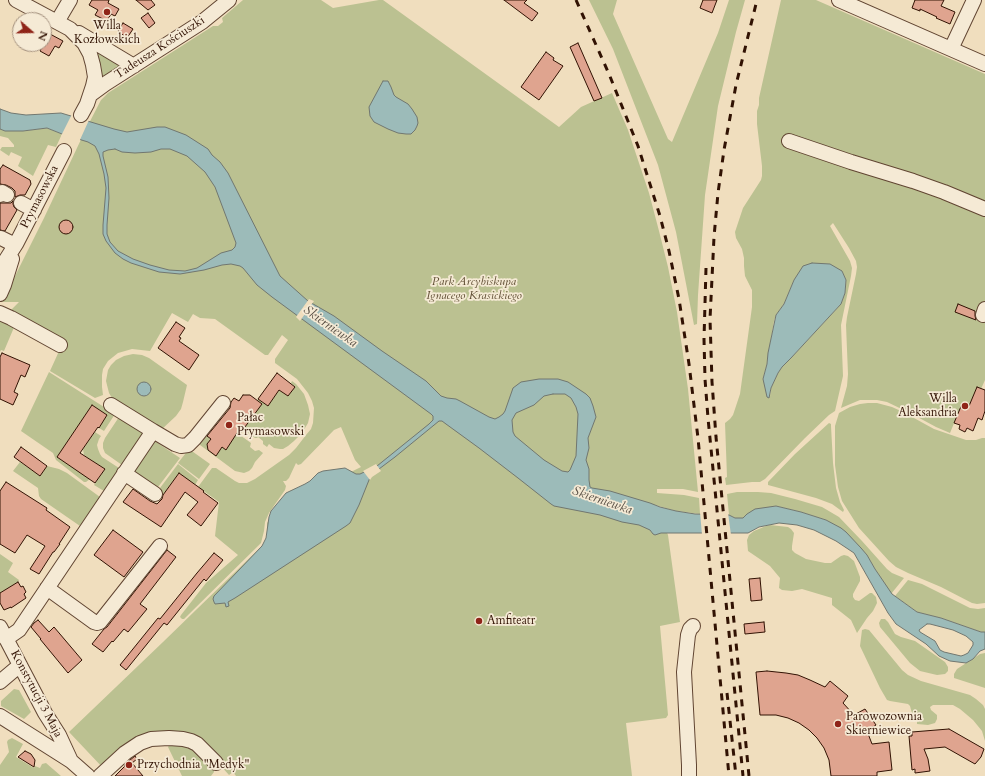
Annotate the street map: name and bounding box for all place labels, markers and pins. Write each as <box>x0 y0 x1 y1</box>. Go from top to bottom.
marker: Willa Kozłowskich <box>102 7 112 17</box>
place label: Willa Kozłowskich <box>74 19 140 47</box>
place label: Willa Aleksandria <box>898 392 957 420</box>
marker: Willa Aleksandria <box>960 401 970 411</box>
place label: Pałac Prymasowski <box>237 411 304 439</box>
marker: Pałac Prymasowski <box>224 420 234 430</box>
place label: Amfiteatr <box>487 614 535 628</box>
marker: Amfiteatr <box>474 616 484 626</box>
place label: Parowozownia Skierniewice <box>846 710 922 738</box>
marker: Parowozownia Skierniewice <box>833 719 843 729</box>
place label: Przychodnia "Medyk" <box>137 758 249 772</box>
marker: Przychodnia "Medyk" <box>124 760 134 770</box>

